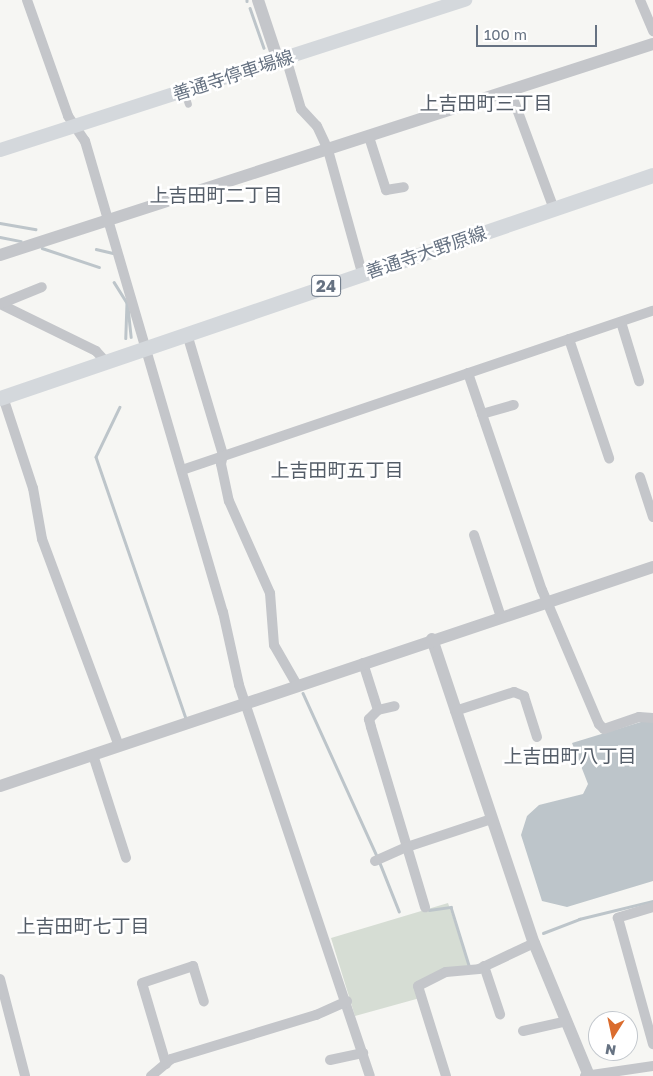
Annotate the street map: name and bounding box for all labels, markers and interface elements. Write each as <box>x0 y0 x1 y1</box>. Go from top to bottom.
scale bar <box>478 15 599 47</box>
text: 100 m <box>484 25 527 43</box>
street label: 善通寺停車場線 <box>170 45 296 105</box>
district label: 上吉田町三丁目 <box>420 92 552 114</box>
district label: 上吉田町二丁目 <box>150 184 282 206</box>
street label: 善通寺大野原線 <box>363 221 489 283</box>
road number: 24 <box>311 272 341 300</box>
district label: 上吉田町五丁目 <box>271 459 403 481</box>
district label: 上吉田町八丁目 <box>504 745 636 767</box>
district label: 上吉田町七丁目 <box>17 915 149 937</box>
north arrow <box>588 1011 638 1061</box>
text: N <box>604 1041 617 1060</box>

